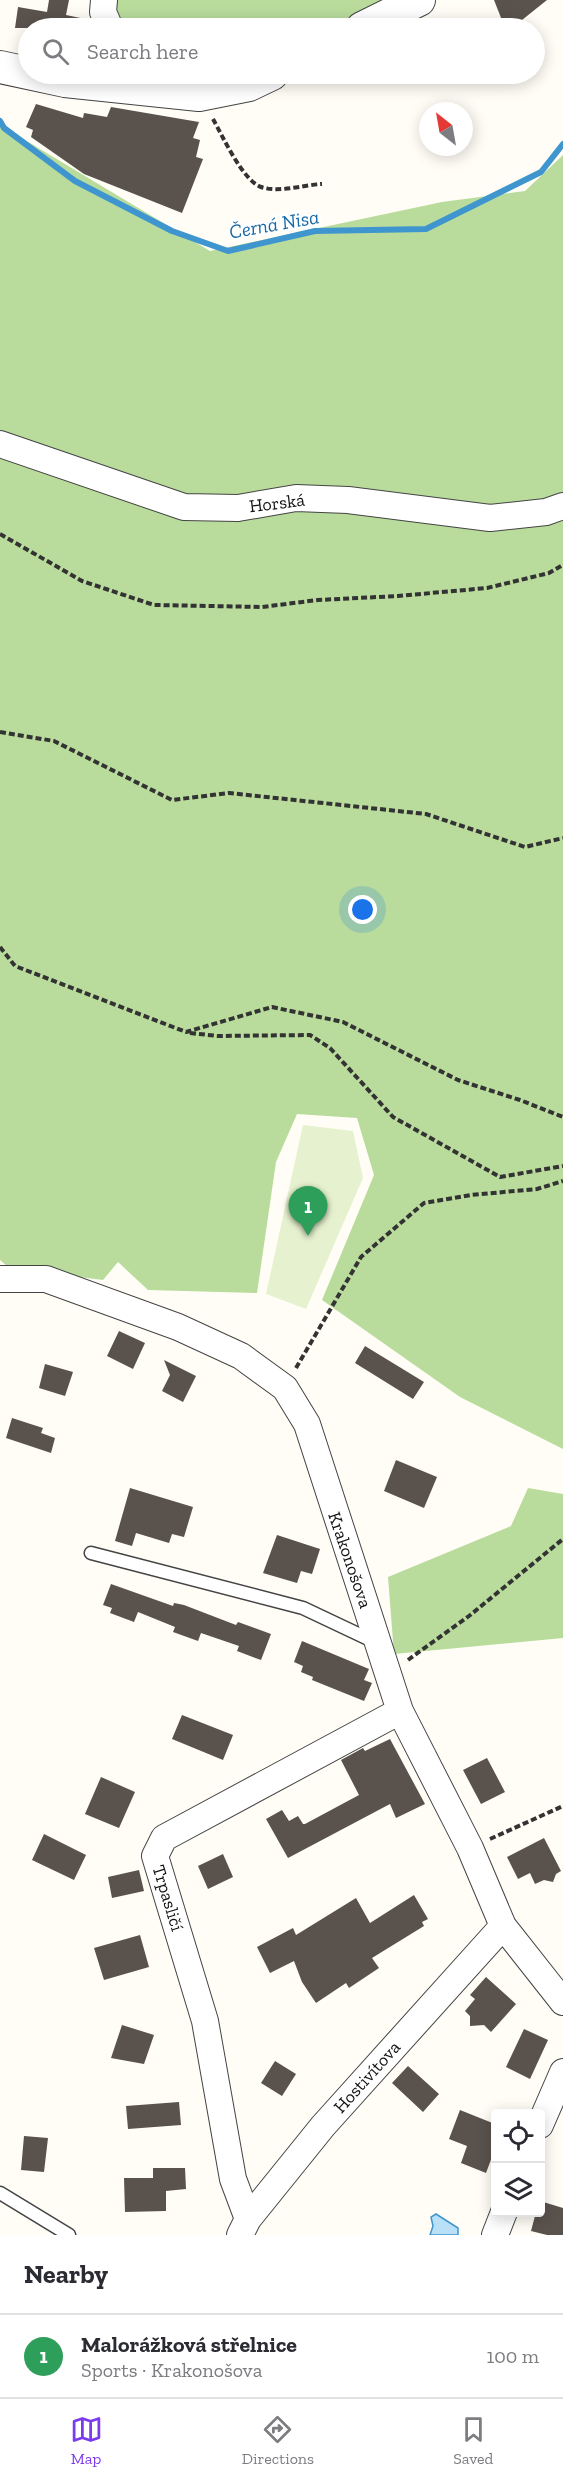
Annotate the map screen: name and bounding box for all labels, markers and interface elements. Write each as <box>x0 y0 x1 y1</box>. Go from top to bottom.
search box <box>18 18 545 84</box>
icon: search <box>39 35 72 68</box>
text: Search here <box>87 38 198 65</box>
north arrow <box>419 102 473 156</box>
water label: Černá Nisa <box>227 204 321 244</box>
street label: Horská <box>248 489 306 517</box>
your location <box>348 895 377 924</box>
pin: 1 <box>288 1186 328 1236</box>
street label: Krakonošova <box>323 1509 377 1611</box>
street label: Trpasličí <box>148 1862 188 1934</box>
street label: Hostivítova <box>329 2036 405 2118</box>
map controls <box>491 2109 545 2217</box>
button: locate <box>491 2109 545 2163</box>
button: layers <box>491 2163 545 2217</box>
text: Nearby <box>24 2258 108 2290</box>
text: Malorážková střelnice <box>81 2331 297 2358</box>
text: 1 <box>39 2344 48 2368</box>
text: 100 m <box>486 2344 539 2368</box>
text: Sports · Krakonošova <box>81 2358 262 2382</box>
tab: Map <box>70 2413 103 2468</box>
tab: Directions <box>242 2413 314 2468</box>
tab: Saved <box>453 2413 493 2468</box>

